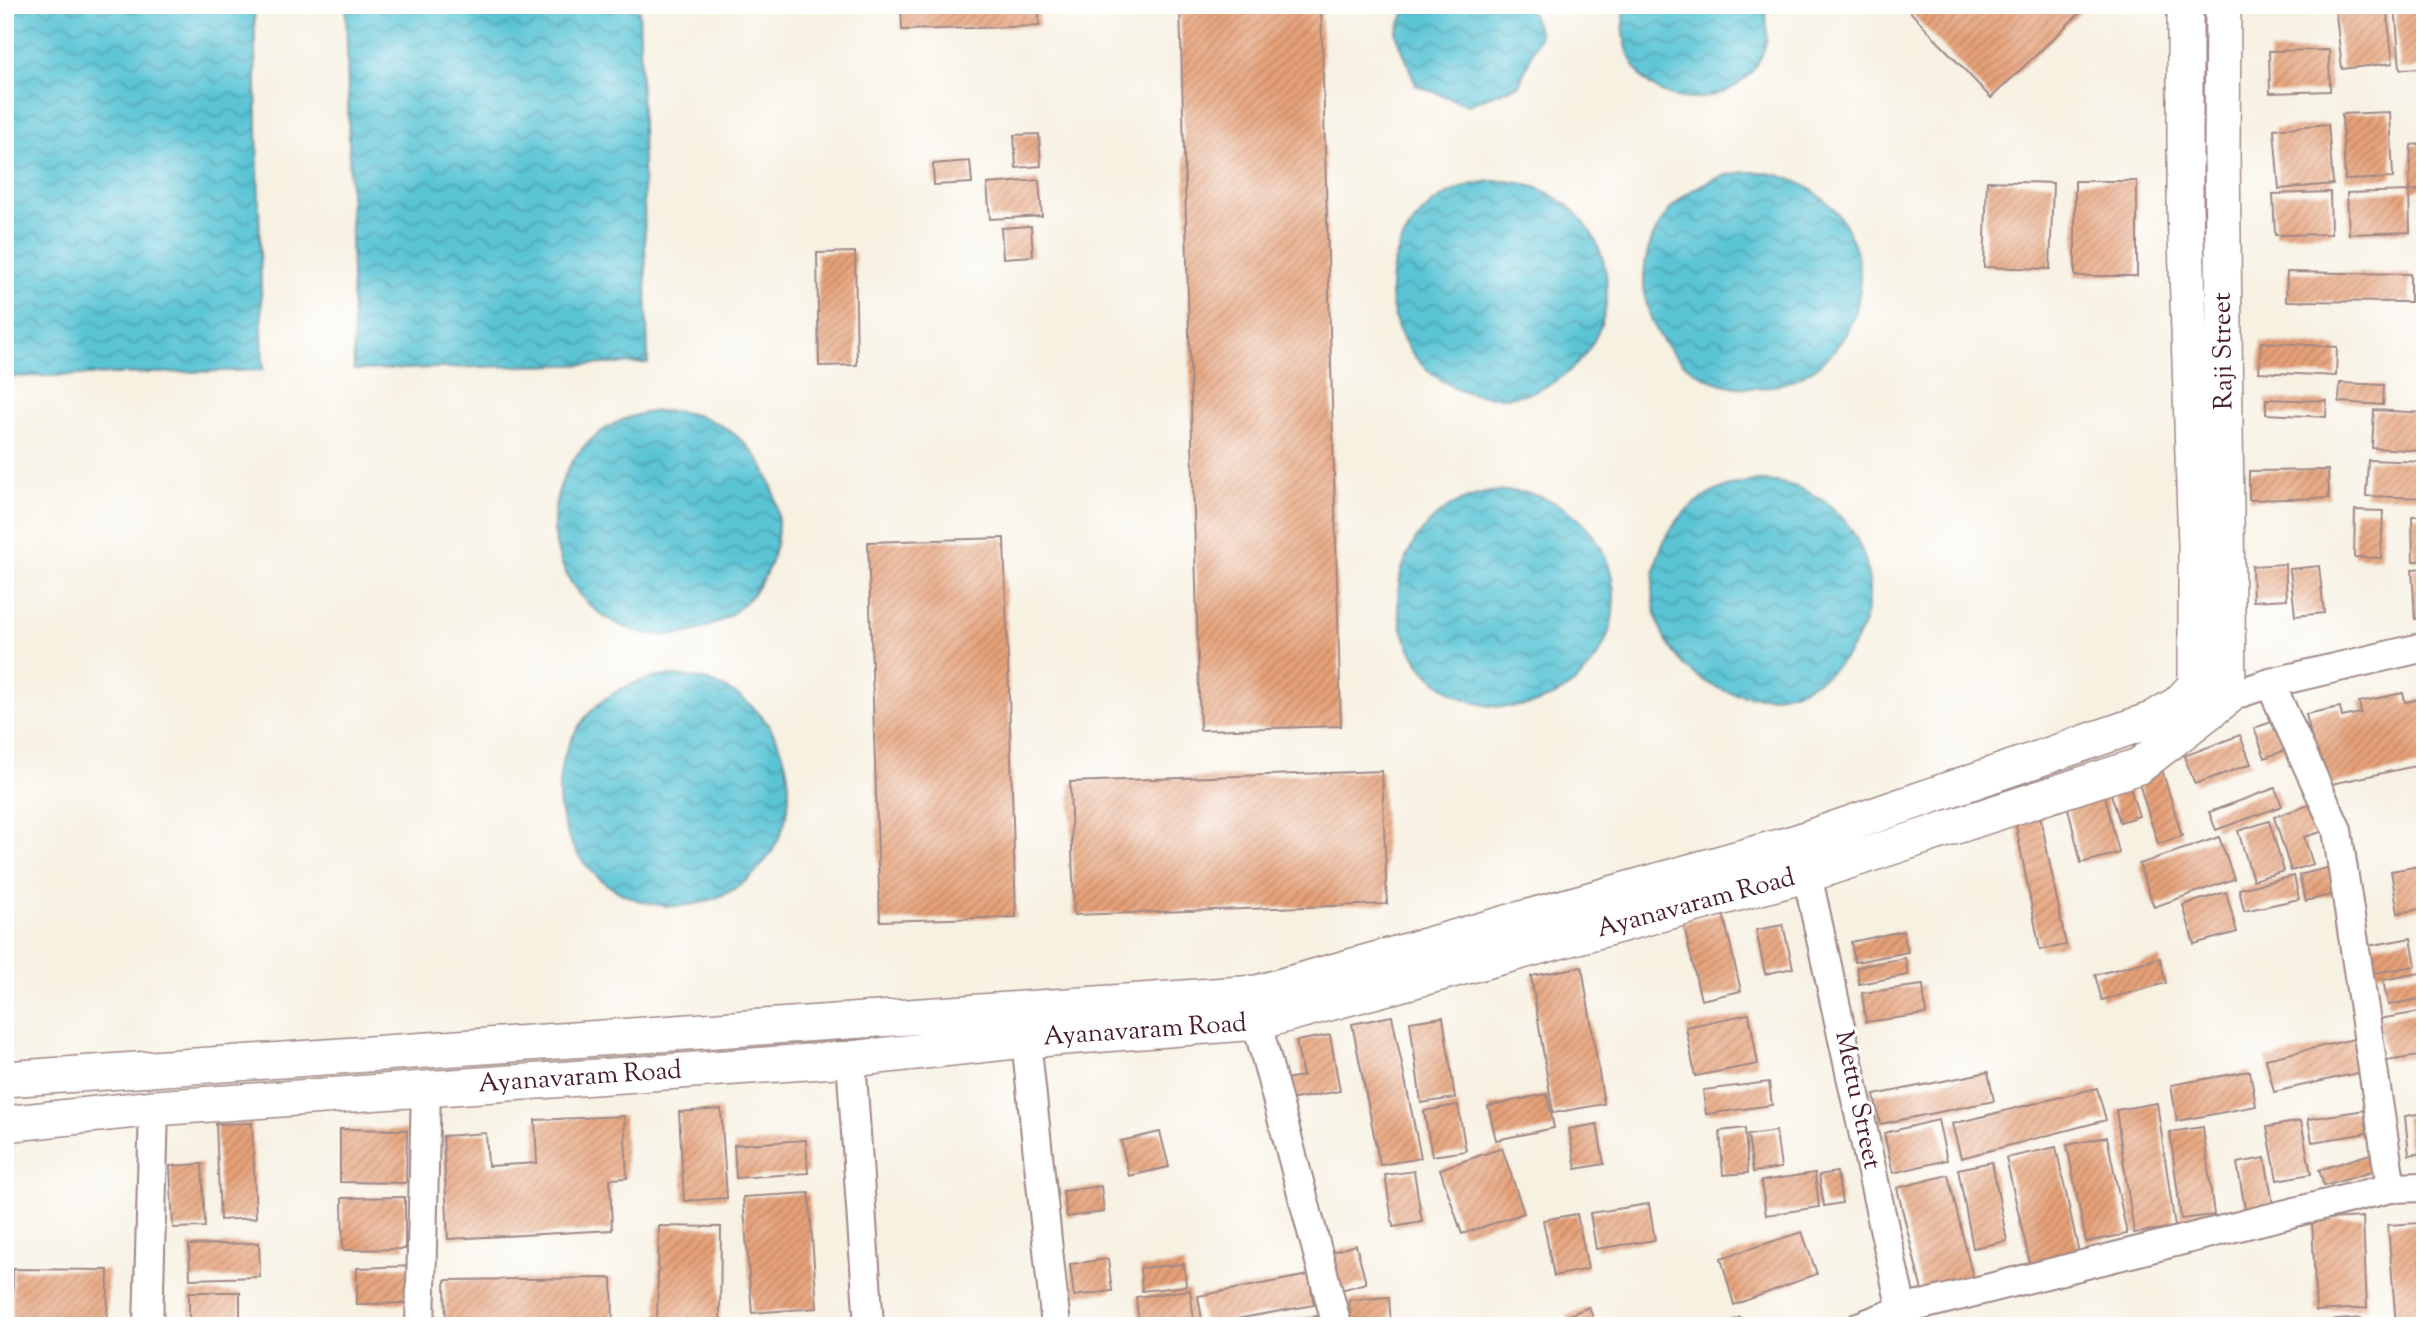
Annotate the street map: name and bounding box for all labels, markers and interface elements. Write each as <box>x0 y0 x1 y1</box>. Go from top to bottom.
street label: Raji Street <box>2204 292 2244 410</box>
street label: Ayanavaram Road <box>1593 860 1800 948</box>
street label: Ayanavaram Road <box>1042 1005 1248 1057</box>
street label: Mettu Street <box>1824 1027 1890 1173</box>
street label: Ayanavaram Road <box>477 1052 683 1104</box>

